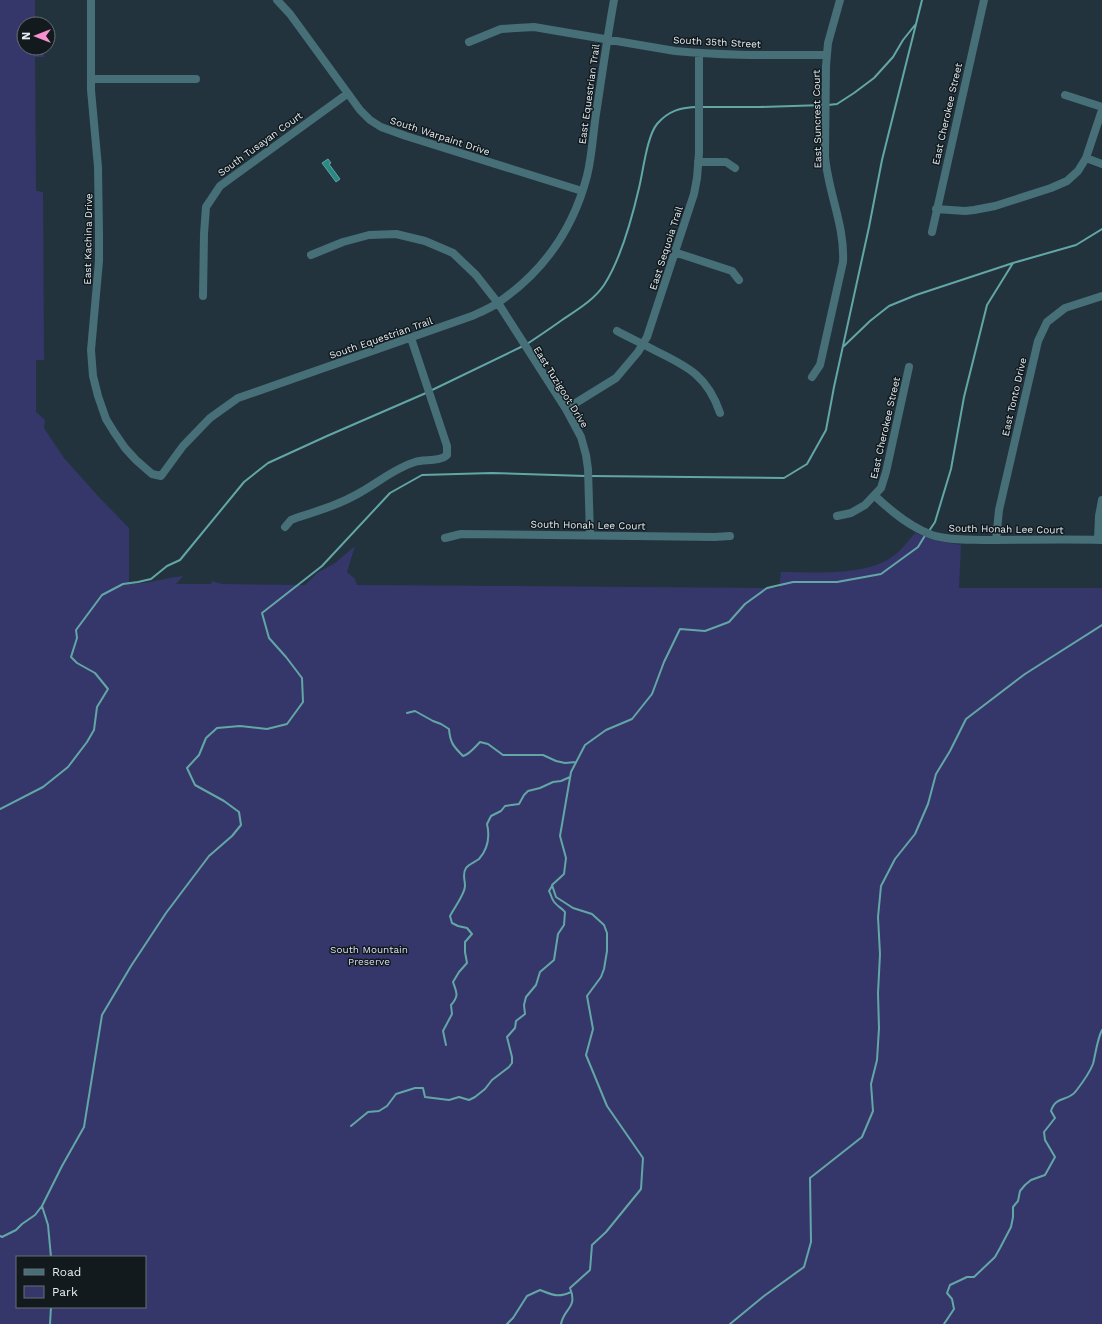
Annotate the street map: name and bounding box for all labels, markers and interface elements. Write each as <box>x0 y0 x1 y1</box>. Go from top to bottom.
north arrow <box>16 16 56 56</box>
text: N <box>20 32 33 40</box>
street label: South 35th Street <box>673 34 762 50</box>
street label: East Equestrian Trail <box>577 43 601 145</box>
street label: East Cherokee Street <box>930 61 964 166</box>
street label: East Suncrest Court <box>811 69 823 168</box>
street label: South Tusayan Court <box>216 109 305 178</box>
street label: South Warpaint Drive <box>389 115 491 157</box>
street label: East Kachina Drive <box>82 193 94 285</box>
street label: East Sequoia Trail <box>647 205 685 291</box>
street label: South Equestrian Trail <box>328 315 434 361</box>
street label: East Tuzigoot Drive <box>531 344 591 430</box>
street label: East Tonto Drive <box>1000 356 1028 437</box>
street label: East Cherokee Street <box>868 375 902 480</box>
street label: South Honah Lee Court <box>530 518 646 532</box>
street label: South Honah Lee Court <box>948 522 1064 536</box>
park label: South Mountain Preserve <box>330 944 408 967</box>
legend <box>16 1256 146 1308</box>
text: Road <box>52 1265 81 1279</box>
text: Park <box>52 1285 78 1299</box>

